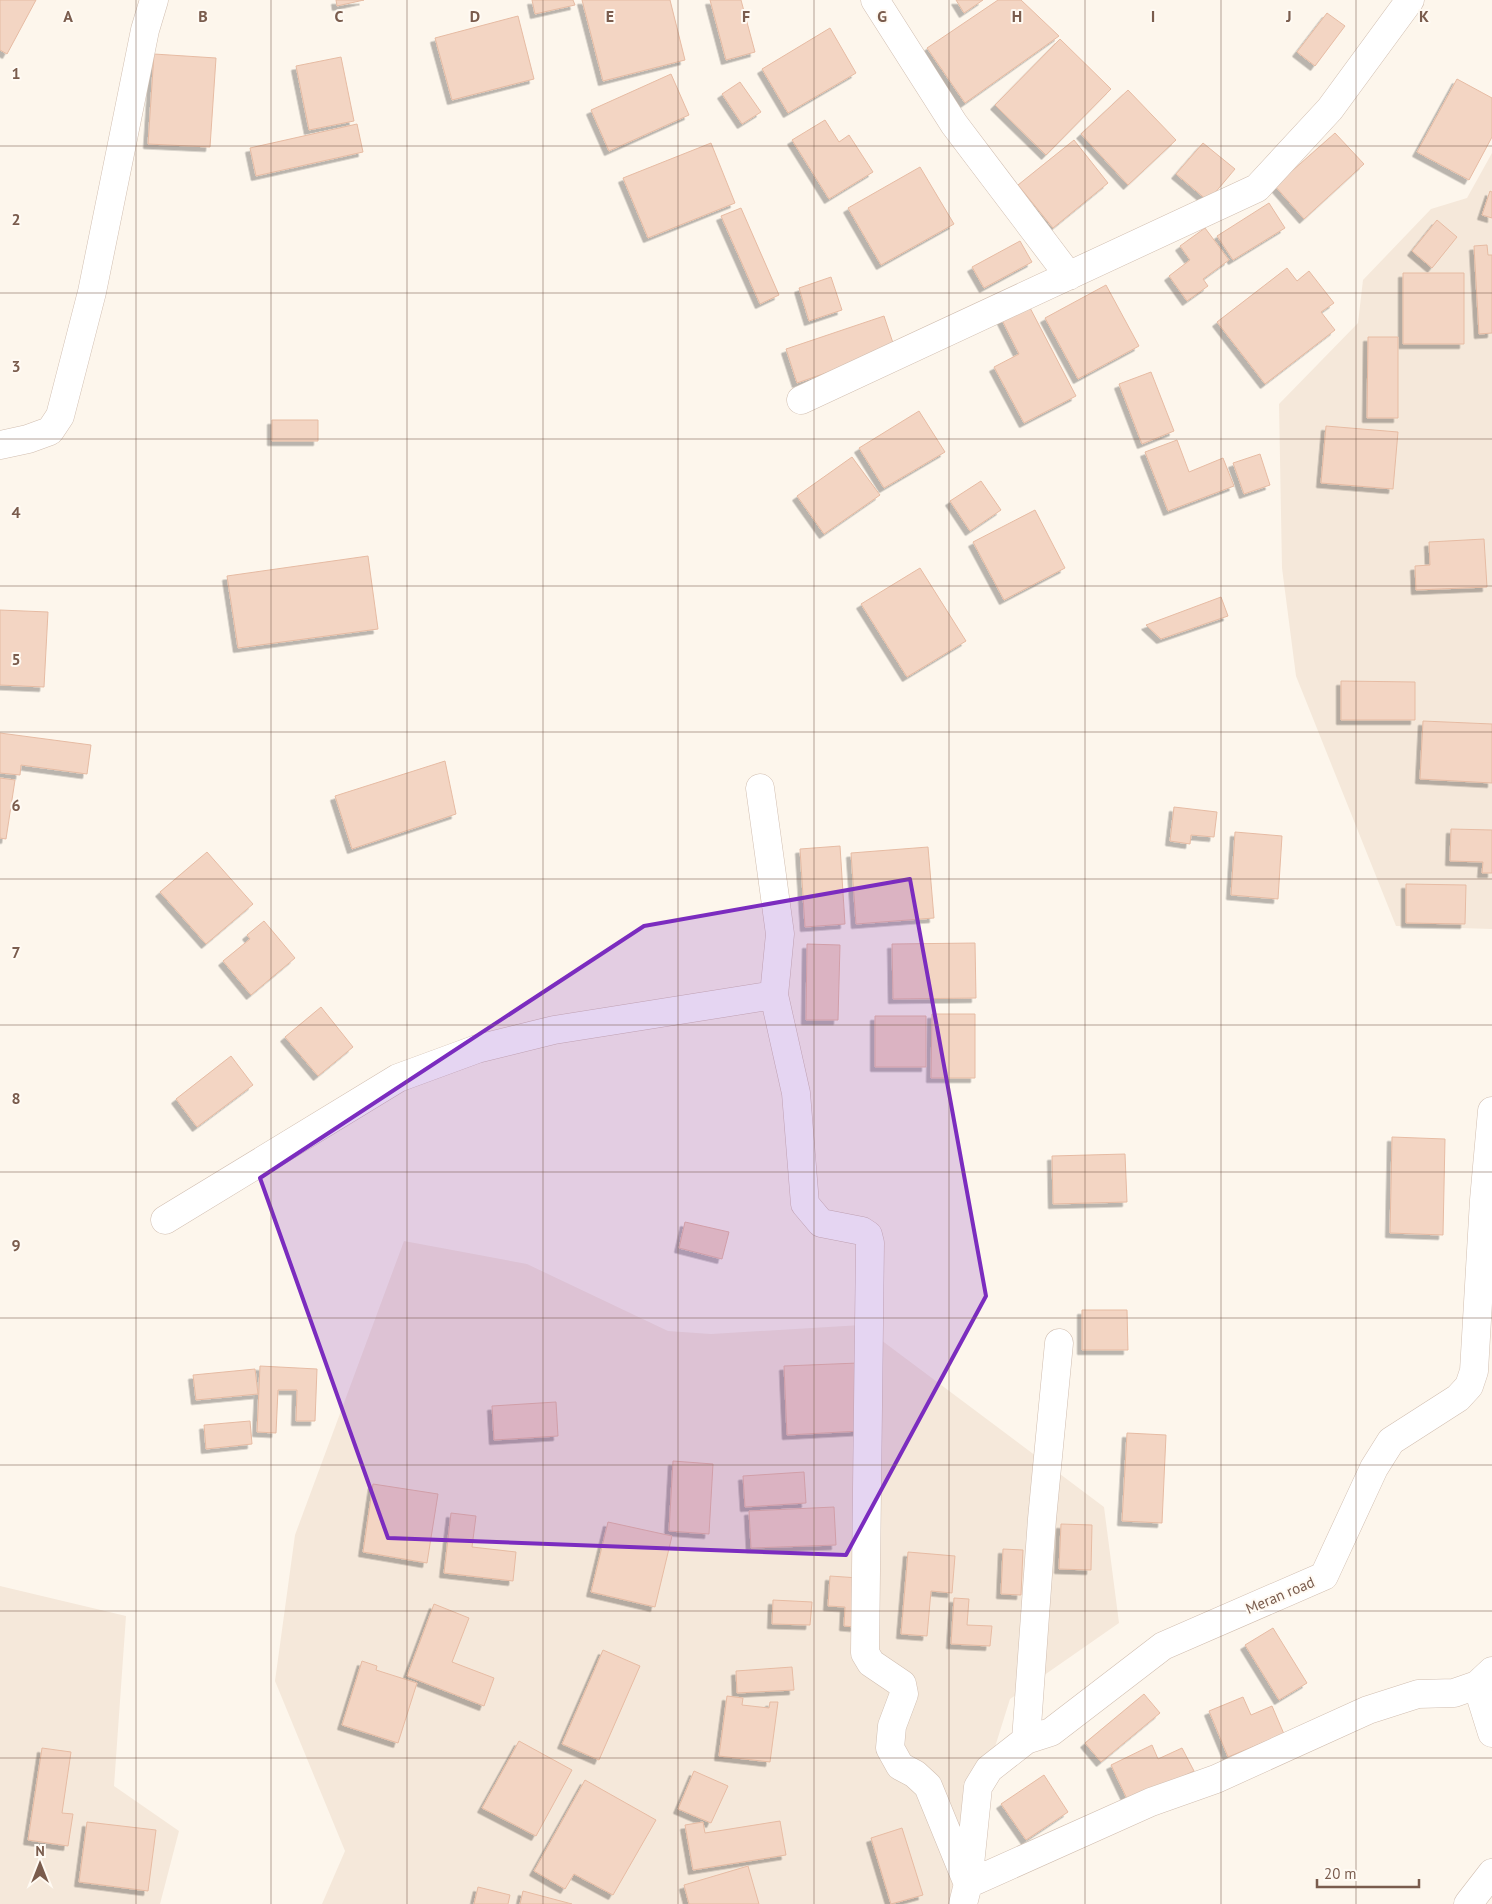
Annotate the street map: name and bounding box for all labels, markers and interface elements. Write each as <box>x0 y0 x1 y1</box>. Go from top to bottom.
text: A <box>63 6 73 26</box>
text: B <box>198 6 208 26</box>
text: C <box>335 6 344 26</box>
text: D <box>470 6 480 26</box>
text: E <box>606 6 614 26</box>
text: F <box>742 6 750 26</box>
text: G <box>877 6 887 26</box>
text: H <box>1012 6 1022 26</box>
text: I <box>1151 6 1155 26</box>
text: J <box>1285 6 1292 26</box>
text: K <box>1419 6 1429 26</box>
text: 1 <box>11 63 21 83</box>
text: 2 <box>11 209 21 229</box>
text: 3 <box>11 356 21 376</box>
text: 4 <box>11 502 21 522</box>
text: 5 <box>11 649 21 669</box>
text: 6 <box>11 795 21 815</box>
text: 7 <box>11 942 21 962</box>
text: 8 <box>11 1088 21 1108</box>
text: 9 <box>11 1235 21 1255</box>
street label: Meran road <box>1243 1572 1317 1618</box>
north arrow <box>15 1839 65 1889</box>
text: N <box>35 1842 45 1860</box>
scale bar <box>1317 1856 1420 1888</box>
text: 20 m <box>1324 1864 1357 1883</box>

